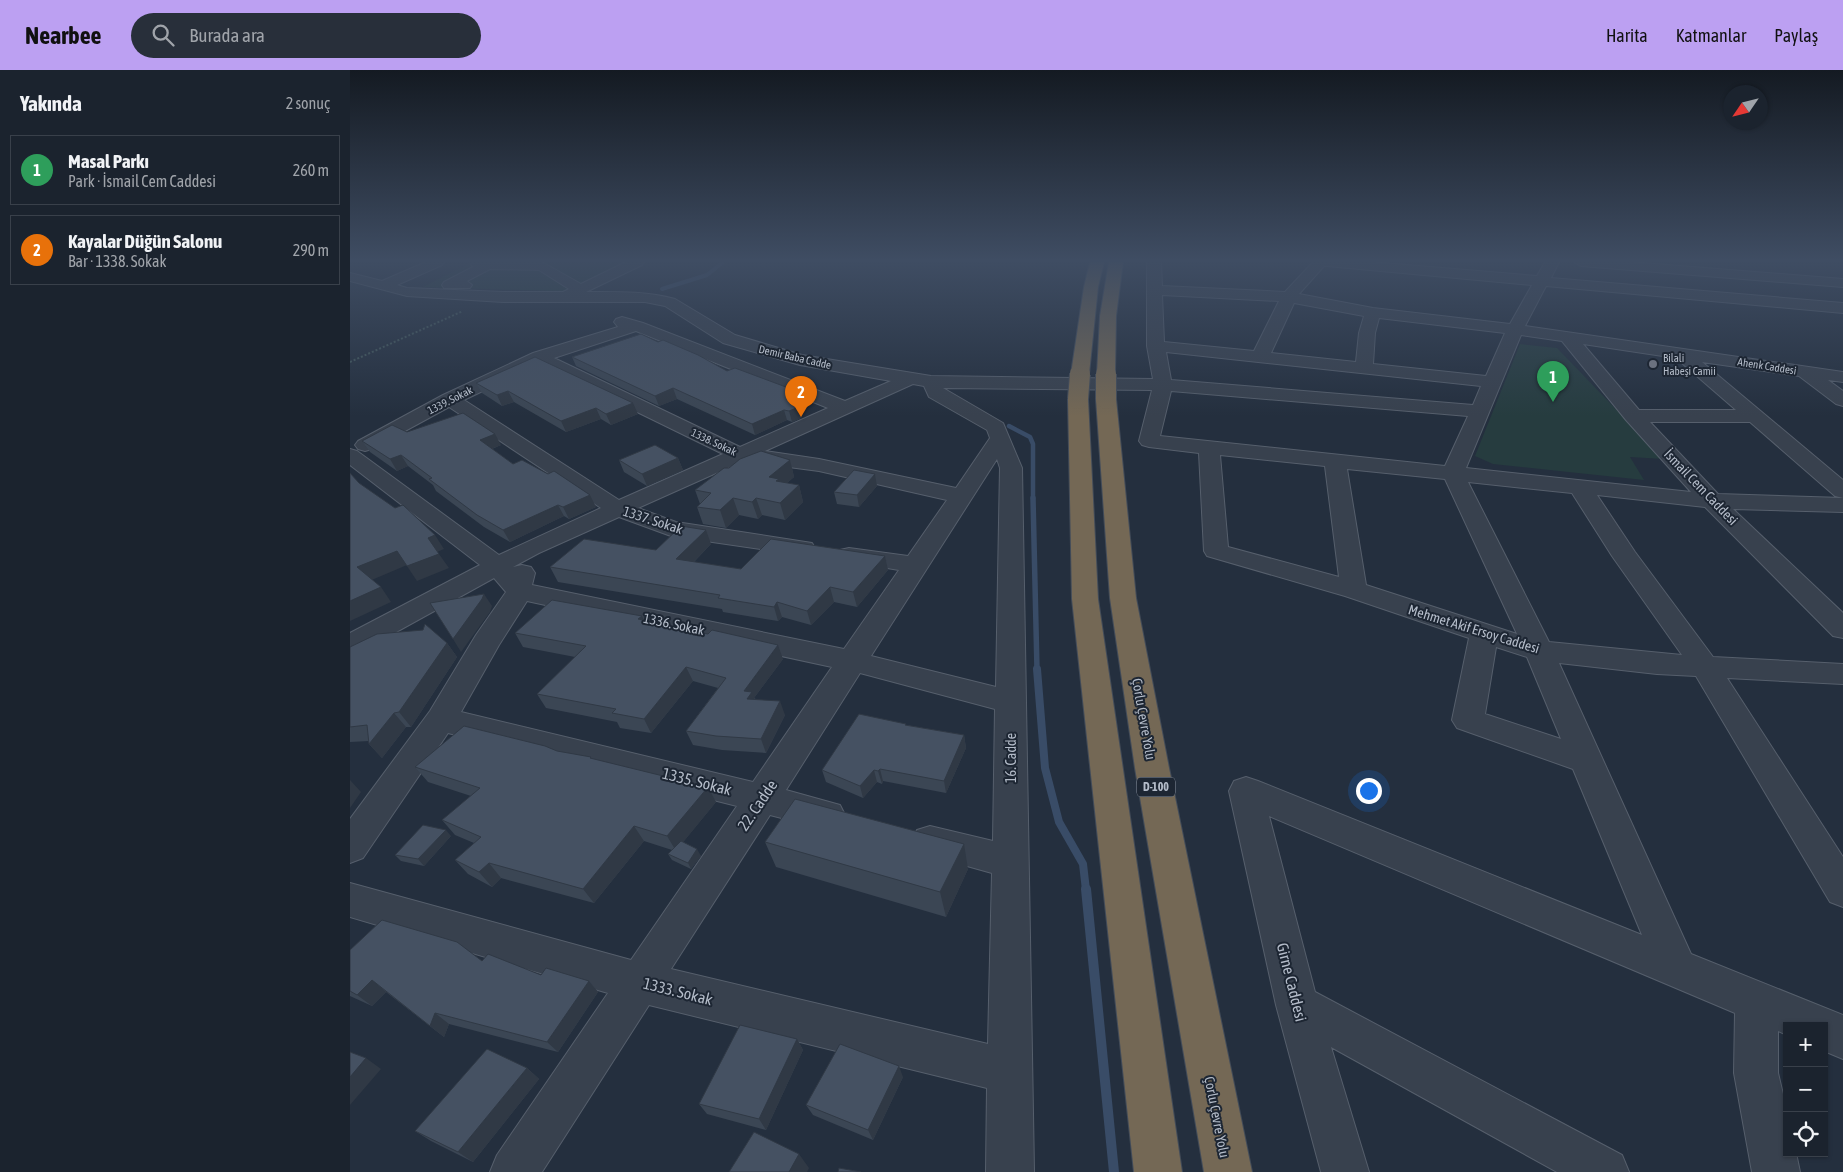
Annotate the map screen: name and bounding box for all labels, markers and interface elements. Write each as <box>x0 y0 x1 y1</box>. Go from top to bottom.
search box <box>131 13 481 58</box>
icon: search <box>149 21 177 49</box>
text: Nearbee <box>25 22 101 49</box>
text: Burada ara <box>189 24 265 46</box>
text: Harita <box>1606 25 1648 46</box>
text: Katmanlar <box>1676 25 1746 46</box>
text: Paylaş <box>1774 25 1818 46</box>
north arrow <box>1723 85 1768 130</box>
text: Yakında <box>20 91 82 115</box>
text: 2 sonuç <box>286 94 330 112</box>
text: Masal Parkı <box>68 150 149 172</box>
text: 1 <box>33 161 41 179</box>
text: 260 m <box>293 161 329 179</box>
text: Park · İsmail Cem Caddesi <box>68 172 216 190</box>
text: Kayalar Düğün Salonu <box>68 230 222 252</box>
text: 2 <box>33 241 41 259</box>
text: 290 m <box>293 241 329 259</box>
text: Bar · 1338. Sokak <box>68 252 166 270</box>
street label: Demir Baba Cadde <box>758 343 832 371</box>
place label: Bilali Habeşi Camii <box>1663 352 1716 377</box>
street label: Ahenk Caddesi <box>1737 355 1797 377</box>
marker: Bilali Habeşi Camii <box>1647 358 1659 370</box>
pin: 1 <box>1537 361 1569 402</box>
pin: 2 <box>785 376 817 417</box>
street label: 1339. Sokak <box>426 384 475 416</box>
street label: 1338. Sokak <box>689 426 739 458</box>
street label: İsmail Cem Caddesi <box>1661 446 1741 528</box>
street label: 1337. Sokak <box>621 503 685 537</box>
street label: Mehmet Akif Ersoy Caddesi <box>1406 601 1542 657</box>
street label: 1336. Sokak <box>642 610 706 638</box>
street label: Çorlu Çevre Yolu <box>1129 677 1159 761</box>
street label: 16. Cadde <box>1003 733 1019 783</box>
street label: 1335. Sokak <box>660 764 734 798</box>
street label: 22. Cadde <box>734 776 780 834</box>
road number: D-100 <box>1137 778 1175 796</box>
your location <box>1356 778 1382 804</box>
street label: Girne Caddesi <box>1274 941 1310 1023</box>
street label: 1333. Sokak <box>641 974 715 1008</box>
map controls <box>1783 1022 1828 1157</box>
button: + <box>1783 1022 1828 1067</box>
button: − <box>1783 1067 1828 1112</box>
street label: Çorlu Çevre Yolu <box>1201 1075 1233 1159</box>
button: locate <box>1783 1112 1828 1157</box>

